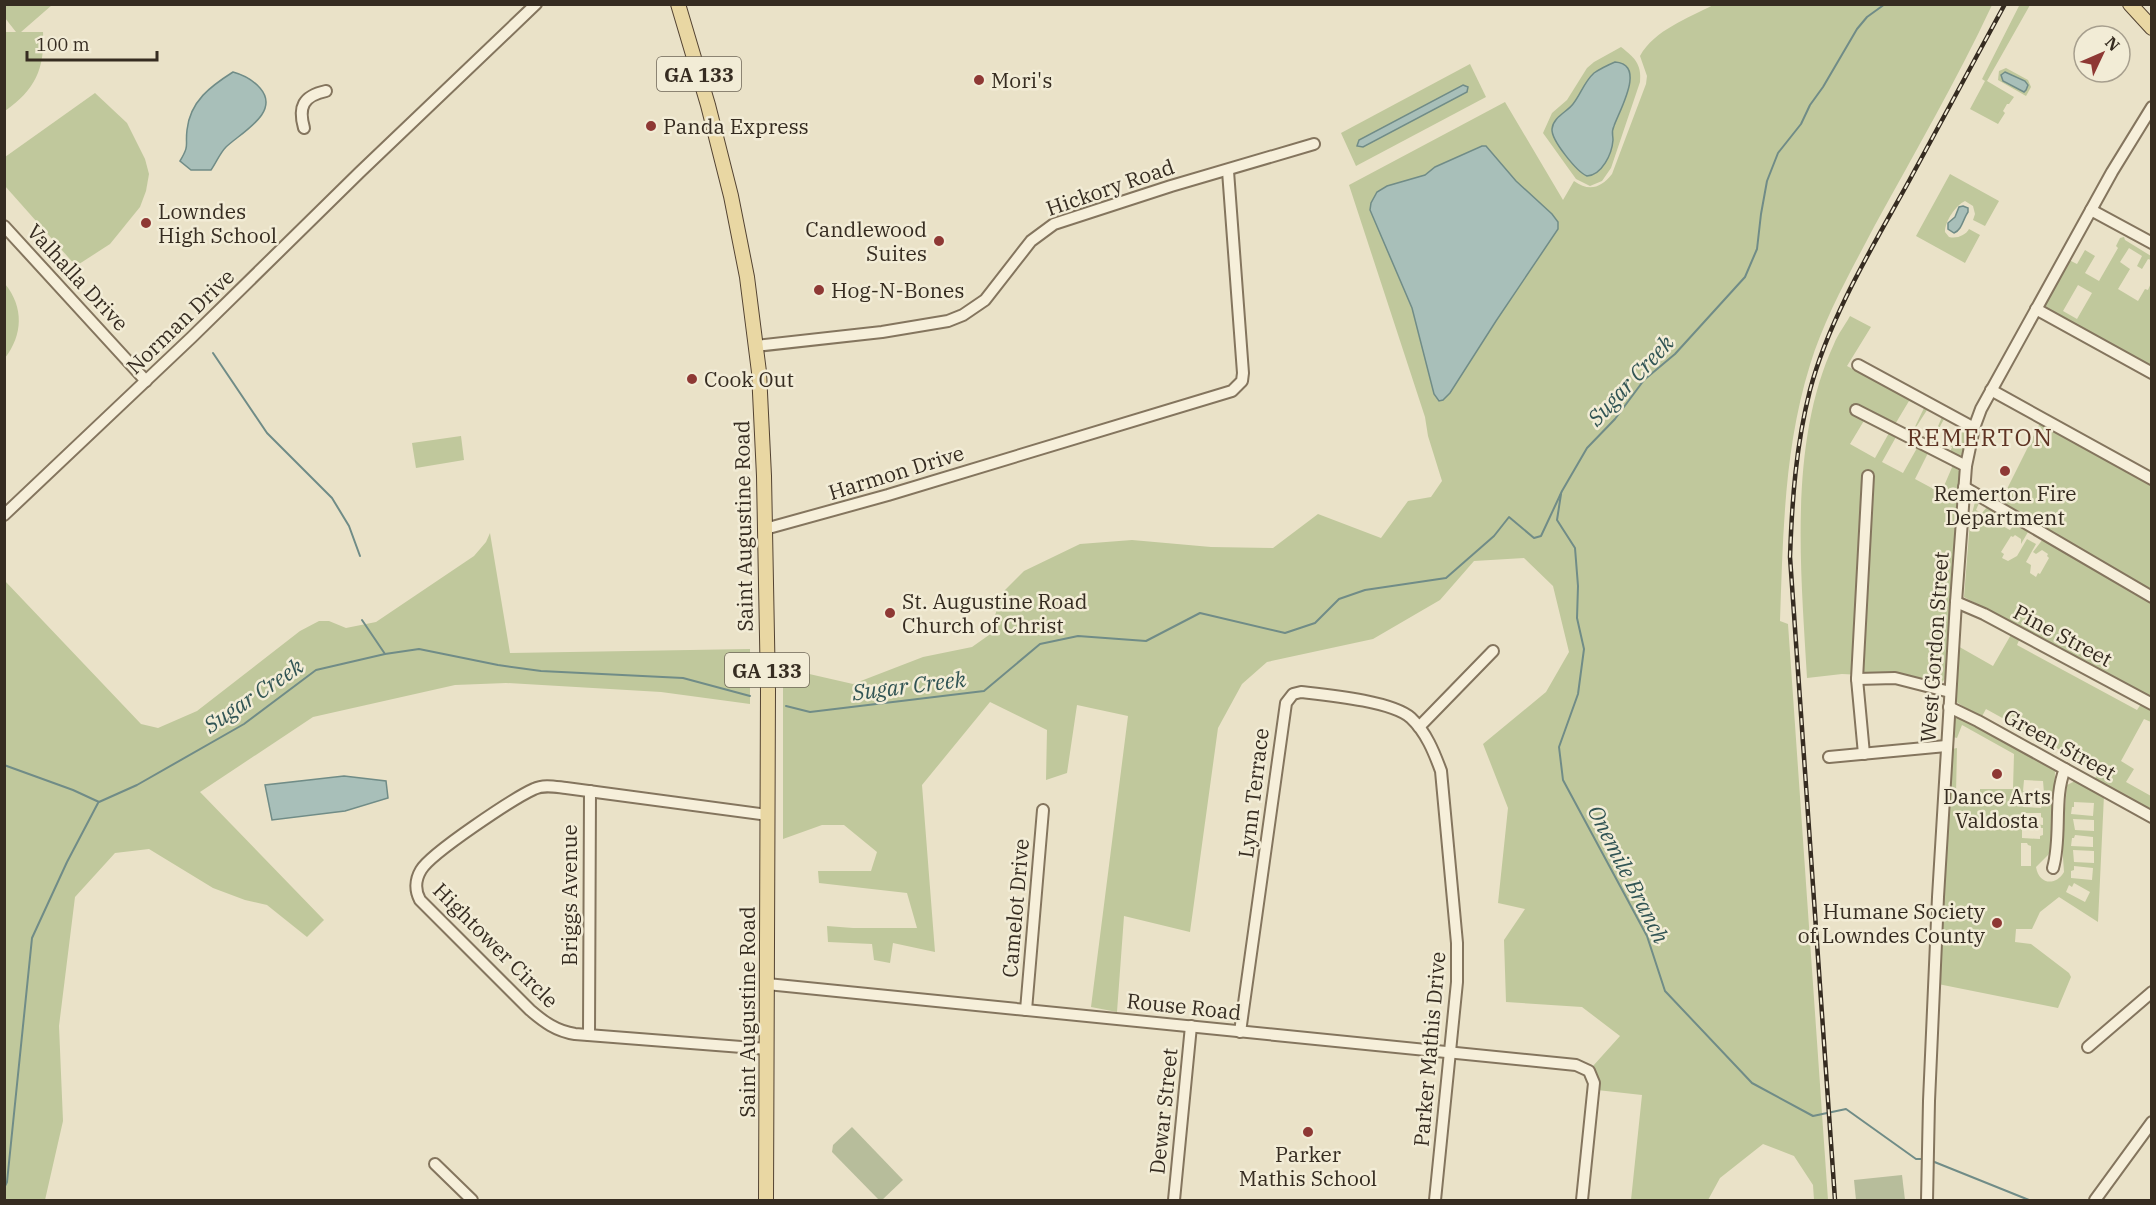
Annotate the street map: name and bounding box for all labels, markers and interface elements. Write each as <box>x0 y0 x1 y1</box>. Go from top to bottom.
scale bar <box>27 24 158 62</box>
north arrow <box>2072 24 2132 84</box>
text: N <box>2101 32 2124 55</box>
text: 100 m <box>36 33 90 56</box>
road number: GA 133 <box>657 57 741 91</box>
place label: Mori's <box>991 66 1052 94</box>
marker: Mori's <box>972 73 986 87</box>
place label: Panda Express <box>663 112 809 140</box>
marker: Panda Express <box>644 119 658 133</box>
street label: Hickory Road <box>1042 152 1178 222</box>
place label: Lowndes High School <box>158 197 277 249</box>
place label: Candlewood Suites <box>805 215 927 267</box>
marker: Lowndes High School <box>139 216 153 230</box>
street label: Valhalla Drive <box>21 217 135 337</box>
marker: Candlewood Suites <box>932 234 946 248</box>
street label: Norman Drive <box>120 262 240 380</box>
place label: Hog-N-Bones <box>831 276 964 304</box>
marker: Hog-N-Bones <box>812 283 826 297</box>
water label: Sugar Creek <box>1580 328 1680 432</box>
place label: Cook Out <box>704 365 794 393</box>
marker: Cook Out <box>685 372 699 386</box>
street label: Saint Augustine Road <box>727 420 759 632</box>
district label: REMERTON <box>1907 421 2053 453</box>
street label: Harmon Drive <box>825 438 967 506</box>
marker: Remerton Fire Department <box>1998 464 2012 478</box>
place label: Remerton Fire Department <box>1933 479 2077 531</box>
street label: West Gordon Street <box>1913 551 1955 743</box>
place label: St. Augustine Road Church of Christ <box>902 587 1088 639</box>
street label: Pine Street <box>2009 597 2117 673</box>
marker: St. Augustine Road Church of Christ <box>883 606 897 620</box>
water label: Sugar Creek <box>197 651 309 740</box>
road number: GA 133 <box>725 653 809 687</box>
water label: Sugar Creek <box>849 664 968 706</box>
street label: Green Street <box>1999 702 2121 786</box>
street label: Lynn Terrace <box>1231 726 1275 860</box>
marker: Dance Arts Valdosta <box>1990 767 2004 781</box>
place label: Dance Arts Valdosta <box>1943 782 2051 834</box>
water label: Onemile Branch <box>1582 800 1676 948</box>
street label: Briggs Avenue <box>555 824 583 966</box>
street label: Camelot Drive <box>995 837 1035 979</box>
street label: Hightower Circle <box>427 876 565 1014</box>
place label: Humane Society of Lowndes County <box>1798 897 1986 949</box>
street label: Saint Augustine Road <box>733 906 761 1118</box>
marker: Humane Society of Lowndes County <box>1990 916 2004 930</box>
street label: Parker Mathis Drive <box>1407 950 1451 1148</box>
street label: Rouse Road <box>1125 986 1243 1026</box>
street label: Dewar Street <box>1142 1046 1184 1176</box>
marker: Parker Mathis School <box>1301 1125 1315 1139</box>
place label: Parker Mathis School <box>1239 1140 1377 1192</box>

